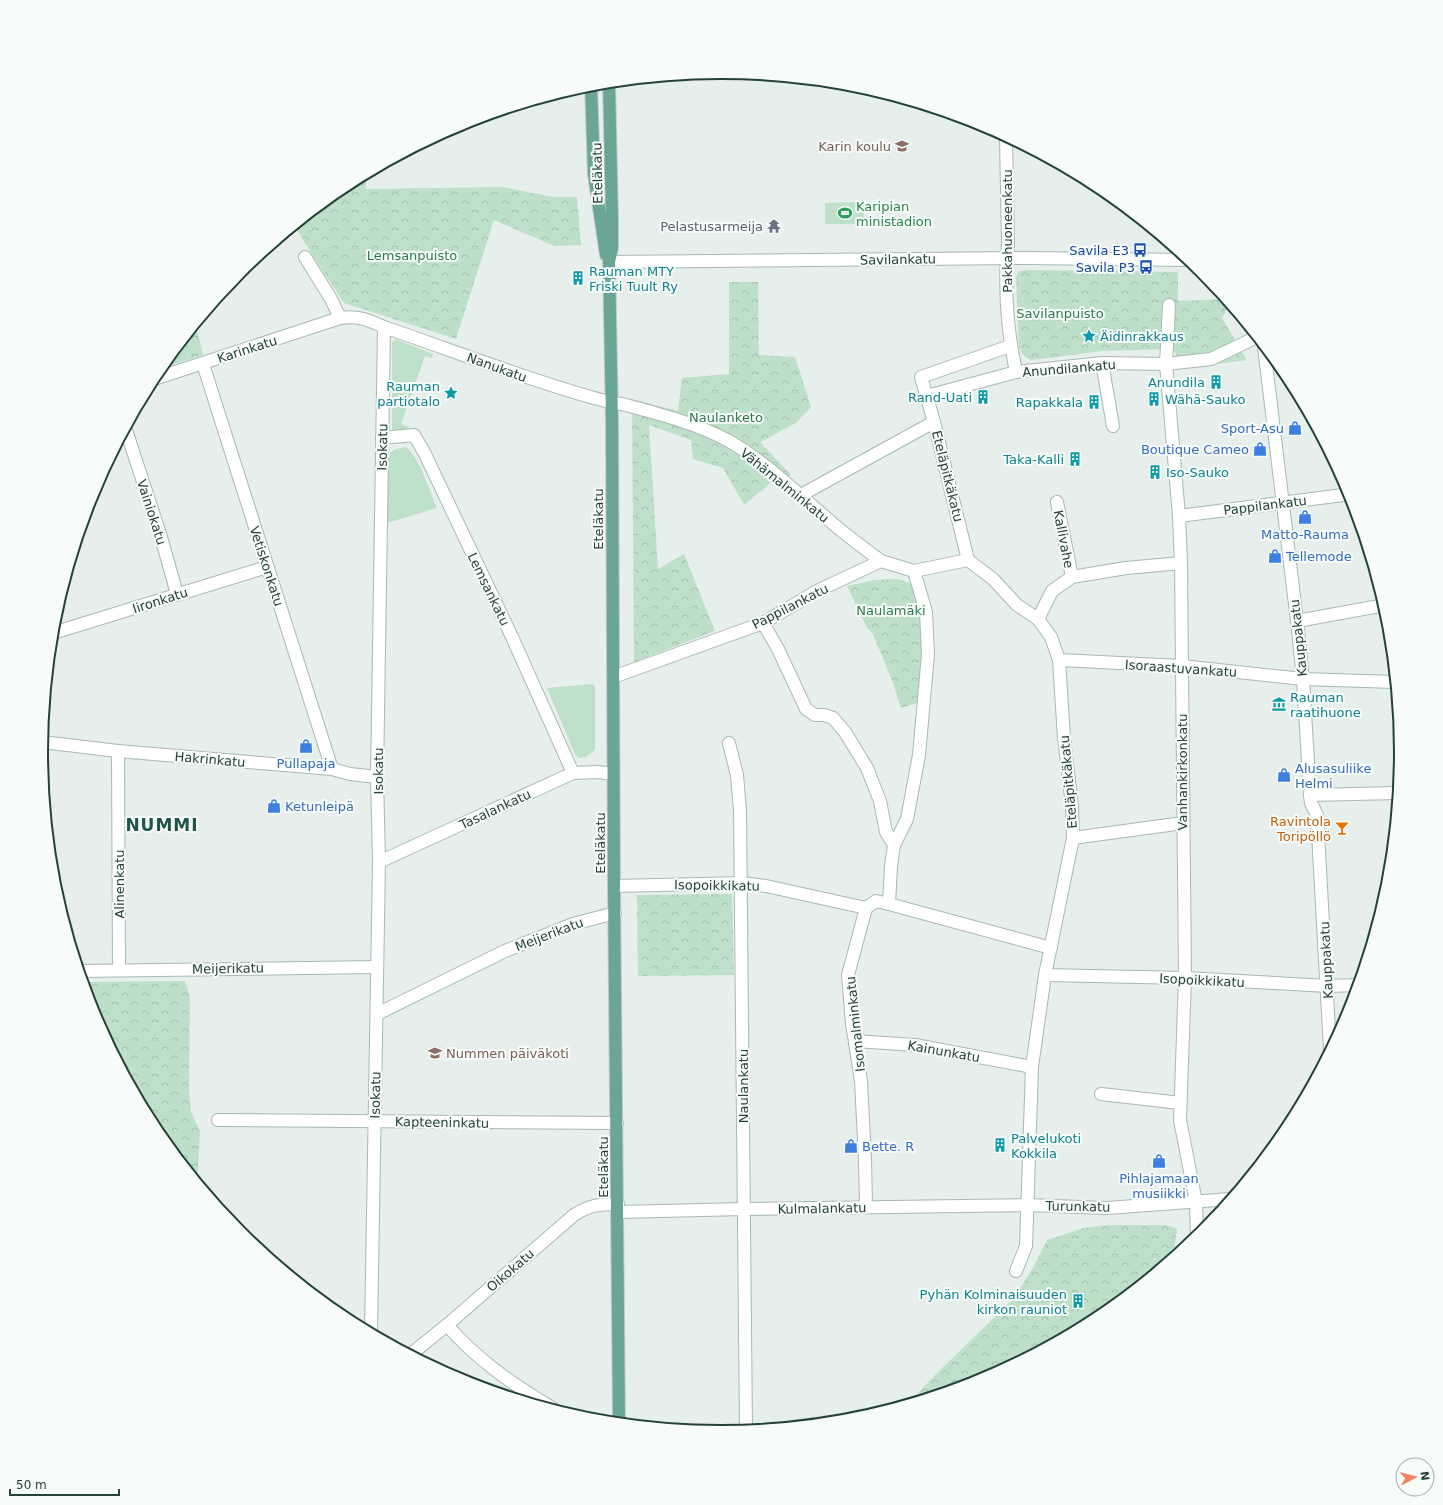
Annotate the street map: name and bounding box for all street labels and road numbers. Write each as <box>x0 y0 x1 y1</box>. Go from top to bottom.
street label: Eteläkatu <box>589 142 606 204</box>
street label: Pakkahuoneenkatu <box>1000 169 1015 293</box>
street label: Savilankatu <box>860 251 936 268</box>
street label: Karinkatu <box>215 333 279 366</box>
street label: Nanukatu <box>465 350 529 385</box>
street label: Anundilankatu <box>1022 357 1116 380</box>
street label: Isokatu <box>375 423 390 471</box>
street label: Eteläpitkäkatu <box>929 429 966 523</box>
street label: Vähämalminkatu <box>737 445 832 526</box>
street label: Vainiokatu <box>134 478 169 547</box>
street label: Eteläkatu <box>591 488 606 550</box>
street label: Pappilankatu <box>1223 493 1308 518</box>
street label: Kallivahe <box>1051 509 1077 569</box>
street label: Vetiskonkatu <box>247 524 287 608</box>
street label: Lemsankatu <box>464 550 513 628</box>
street label: Pappilankatu <box>750 581 831 632</box>
street label: Iironkatu <box>131 584 190 616</box>
street label: Kauppakatu <box>1287 599 1310 677</box>
street label: Isoraastuvankatu <box>1124 657 1238 680</box>
street label: Vanhankirkonkatu <box>1175 714 1190 830</box>
street label: Eteläpitkäkatu <box>1057 735 1080 829</box>
street label: Isokatu <box>371 747 386 795</box>
street label: Hakrinkatu <box>174 749 246 770</box>
street label: Tasalankatu <box>456 786 533 833</box>
street label: Eteläkatu <box>593 812 608 874</box>
street label: Alinenkatu <box>112 849 127 919</box>
street label: Isopoikkikatu <box>674 877 760 894</box>
street label: Meijerikatu <box>513 915 585 954</box>
street label: Kauppakatu <box>1317 921 1336 999</box>
street label: Meijerikatu <box>192 960 264 977</box>
street label: Isopoikkikatu <box>1159 971 1245 990</box>
street label: Isomalminkatu <box>843 975 868 1072</box>
street label: Kainunkatu <box>907 1038 981 1065</box>
street label: Naulankatu <box>736 1049 751 1123</box>
street label: Isokatu <box>368 1071 383 1119</box>
street label: Kapteeninkatu <box>395 1114 489 1131</box>
street label: Eteläkatu <box>596 1136 611 1198</box>
street label: Turunkatu <box>1045 1198 1110 1215</box>
street label: Kulmalankatu <box>777 1200 867 1217</box>
street label: Oikokatu <box>484 1246 537 1295</box>

